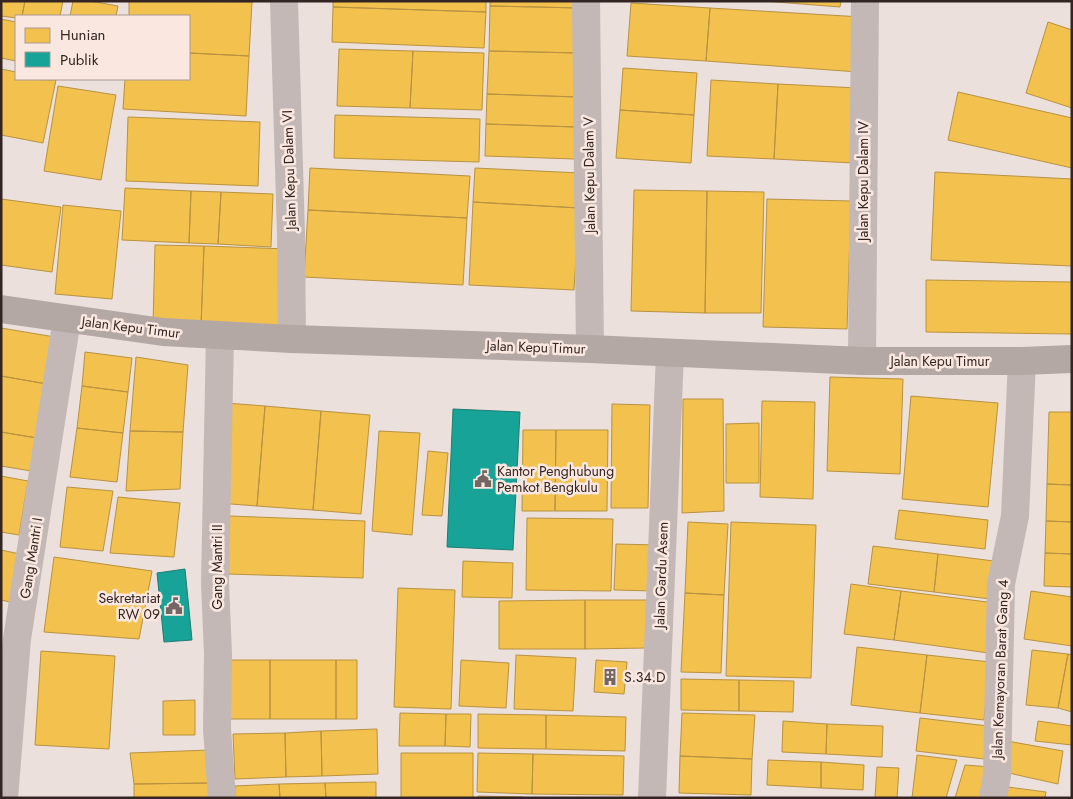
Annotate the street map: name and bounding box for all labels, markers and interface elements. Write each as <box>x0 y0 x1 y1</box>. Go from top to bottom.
legend <box>15 15 190 80</box>
text: Hunian <box>60 24 105 46</box>
text: Publik <box>60 49 99 71</box>
street label: Jalan Kepu Dalam VI <box>277 110 301 232</box>
street label: Jalan Kepu Dalam V <box>578 116 600 235</box>
street label: Jalan Kepu Dalam IV <box>853 120 873 243</box>
street label: Jalan Kepu Timur <box>79 311 182 343</box>
street label: Jalan Kepu Timur <box>484 335 586 359</box>
street label: Jalan Kepu Timur <box>888 351 990 371</box>
place label: Kantor Penghubung Pemkot Bengkulu <box>497 461 614 497</box>
public building icon: Kantor Penghubung Pemkot Bengkulu <box>473 469 493 489</box>
street label: Gang Mantri I <box>15 516 47 600</box>
street label: Jalan Gardu Asem <box>649 521 673 631</box>
street label: Gang Mantri II <box>207 524 227 610</box>
street label: Jalan Kemayoran Barat Gang 4 <box>987 579 1013 761</box>
place label: Sekretariat RW 09 <box>99 588 161 624</box>
public building icon: Sekretariat RW 09 <box>164 596 184 616</box>
building icon: S.34.D <box>600 667 620 687</box>
place label: S.34.D <box>624 667 665 687</box>

